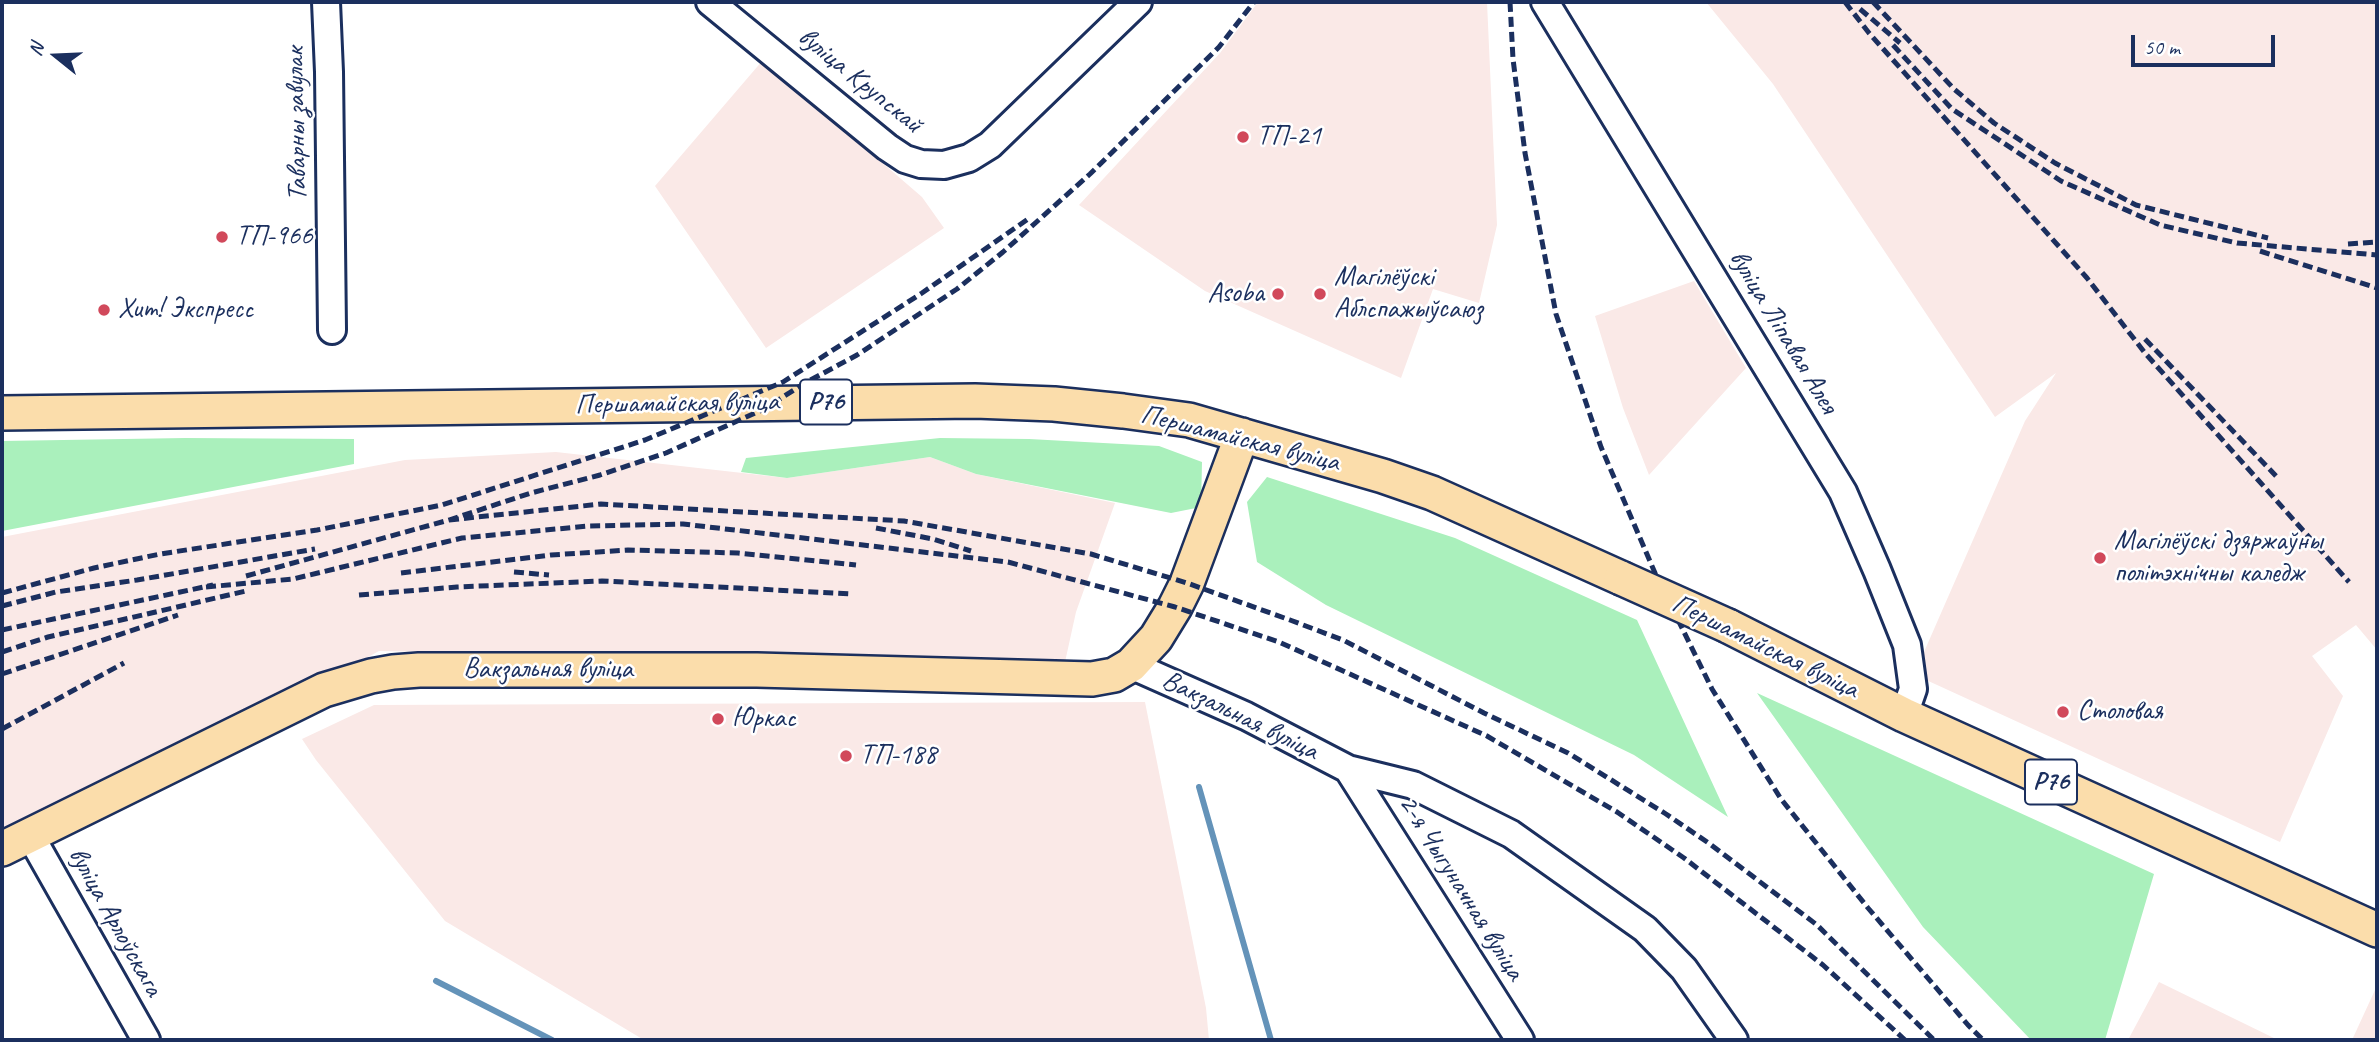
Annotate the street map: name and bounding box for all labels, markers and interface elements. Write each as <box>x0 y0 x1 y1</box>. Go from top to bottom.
north arrow <box>21 21 91 91</box>
street label: вуліца Крупскай <box>791 21 929 141</box>
scale bar <box>2134 21 2278 65</box>
text: 50 m <box>2144 34 2180 60</box>
text: N <box>23 40 49 59</box>
street label: Таварны завулак <box>279 47 315 201</box>
place label: ТП-21 <box>1257 120 1321 154</box>
marker: ТП-21 <box>1235 129 1251 145</box>
place label: ТП-966 <box>236 220 313 254</box>
marker: ТП-966 <box>214 229 230 245</box>
street label: вуліца Ліпавая Алея <box>1721 244 1845 420</box>
place label: Магілёўскі Аблспажыўсаюз <box>1334 261 1483 327</box>
place label: Asoba <box>1207 277 1264 311</box>
marker: Asoba <box>1270 286 1286 302</box>
marker: Магілёўскі Аблспажыўсаюз <box>1312 286 1328 302</box>
place label: Хит! Экспресс <box>118 293 253 327</box>
marker: Хит! Экспресс <box>96 302 112 318</box>
road number: Р76 <box>800 380 852 424</box>
street label: Першамайская вуліца <box>575 385 779 423</box>
street label: Першамайская вуліца <box>1137 398 1343 480</box>
place label: Магілёўскі дзяржаўны політэхнічны каледж <box>2114 525 2323 591</box>
marker: Магілёўскі дзяржаўны політэхнічны каледж <box>2092 550 2108 566</box>
street label: Першамайская вуліца <box>1666 587 1864 707</box>
street label: Вакзальная вуліца <box>463 653 633 687</box>
street label: Вакзальная вуліца <box>1156 664 1324 768</box>
place label: Столовая <box>2077 695 2163 729</box>
place label: Юркас <box>732 702 796 736</box>
marker: Столовая <box>2055 704 2071 720</box>
marker: Юркас <box>710 711 726 727</box>
place label: ТП-188 <box>860 739 937 773</box>
marker: ТП-188 <box>838 748 854 764</box>
road number: Р76 <box>2025 760 2077 804</box>
street label: 2-я Чыгуначная вуліца <box>1390 789 1532 987</box>
street label: вуліца Арлоўскага <box>60 842 170 1002</box>

